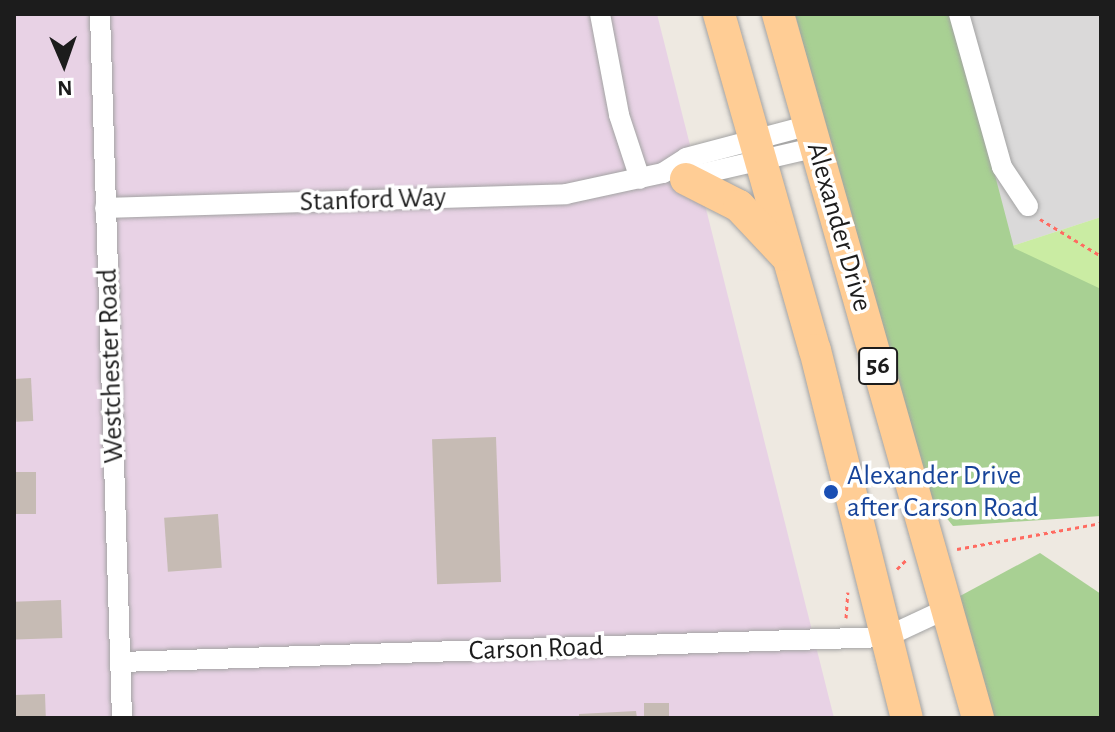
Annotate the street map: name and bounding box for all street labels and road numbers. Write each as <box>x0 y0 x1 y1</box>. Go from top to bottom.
street label: Alexander Drive <box>799 139 879 315</box>
street label: Stanford Way <box>299 181 447 219</box>
street label: Westchester Road <box>91 268 131 464</box>
road number: 56 <box>858 344 898 388</box>
street label: Carson Road <box>468 630 604 668</box>

